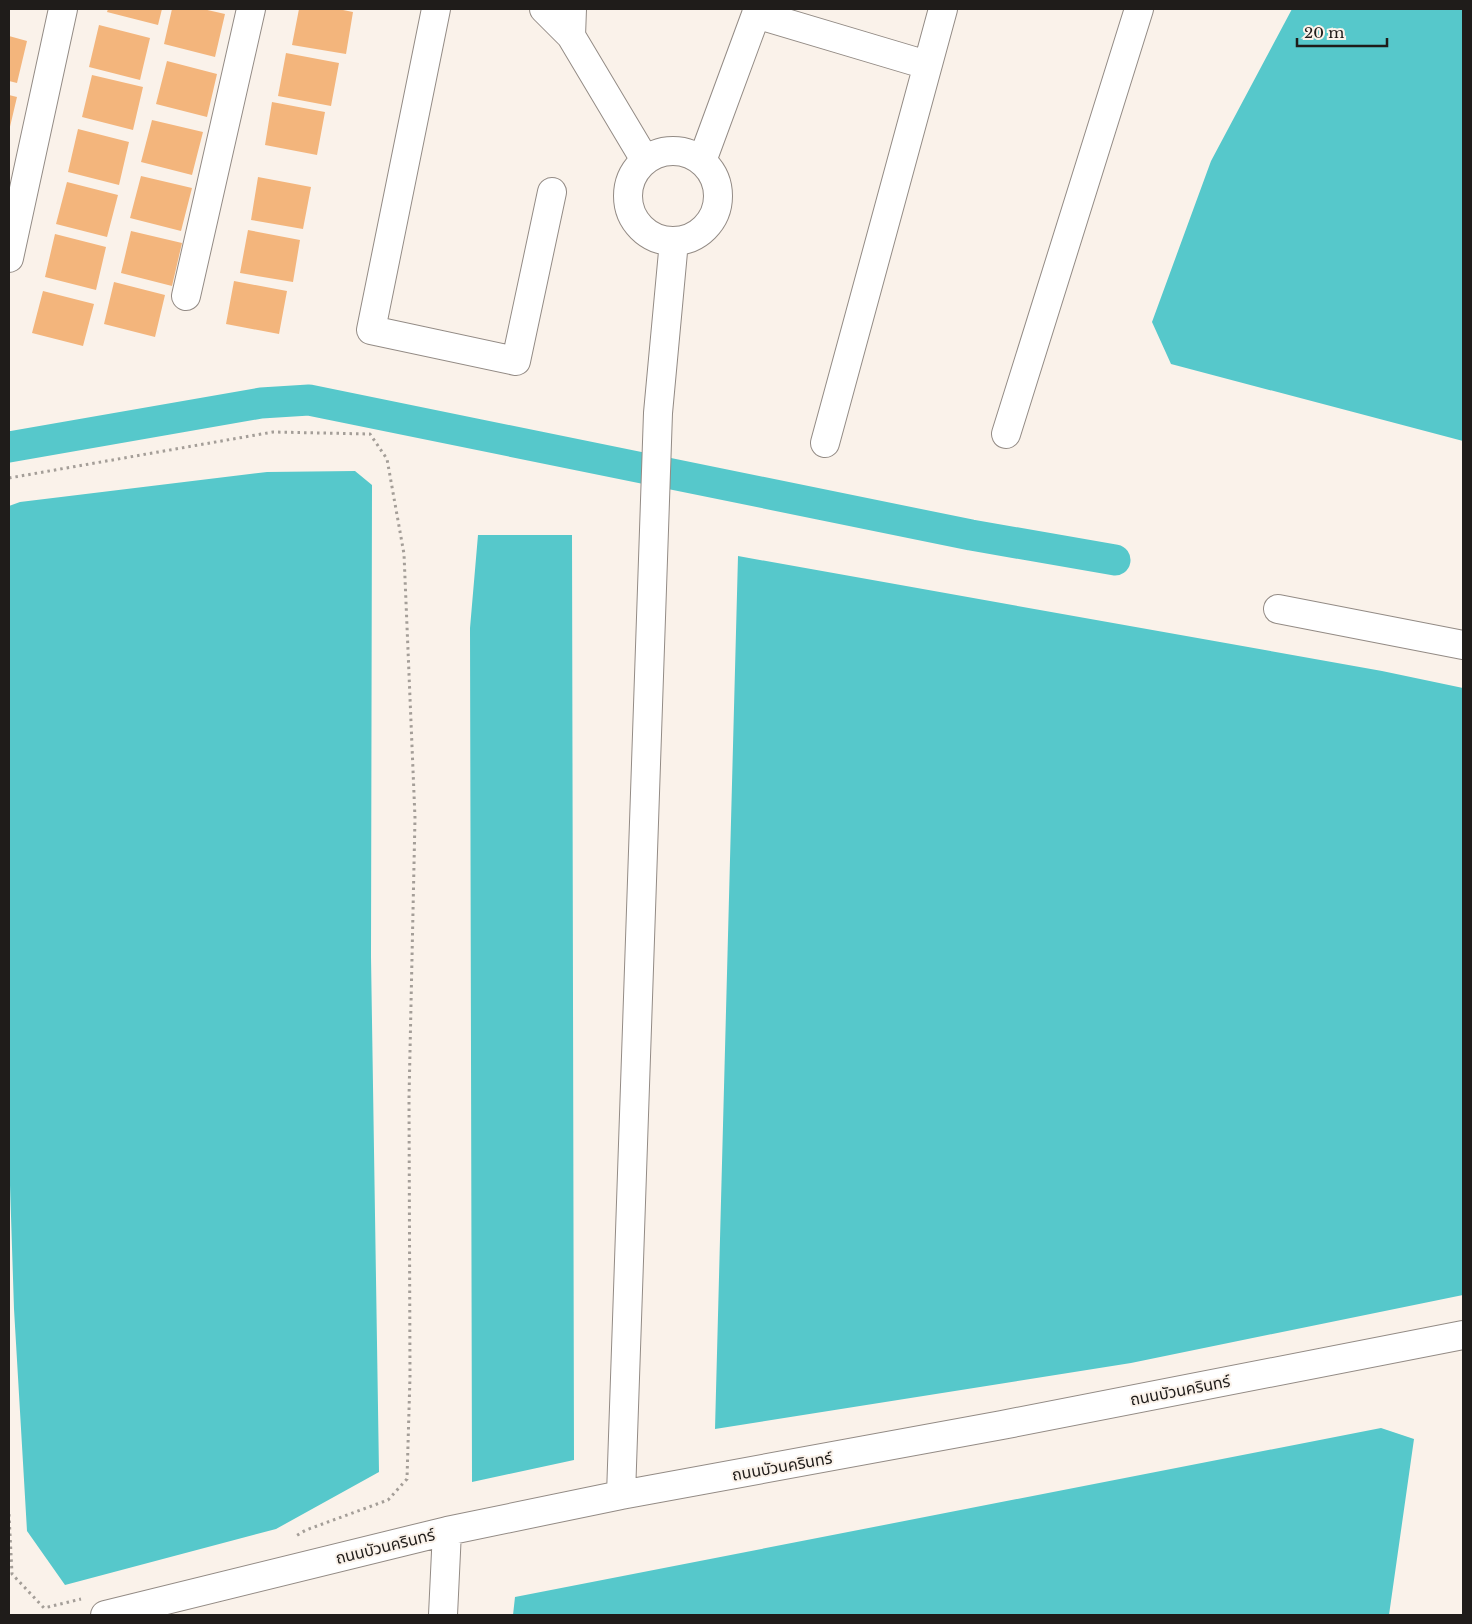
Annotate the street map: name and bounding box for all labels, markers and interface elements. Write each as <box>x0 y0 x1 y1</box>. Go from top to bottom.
scale bar <box>1297 15 1387 47</box>
text: 20 m <box>1304 23 1344 42</box>
street label: ถนนบัวนครินทร์ <box>1128 1370 1233 1410</box>
street label: ถนนบัวนครินทร์ <box>730 1447 835 1485</box>
street label: ถนนบัวนครินทร์ <box>333 1524 437 1568</box>

